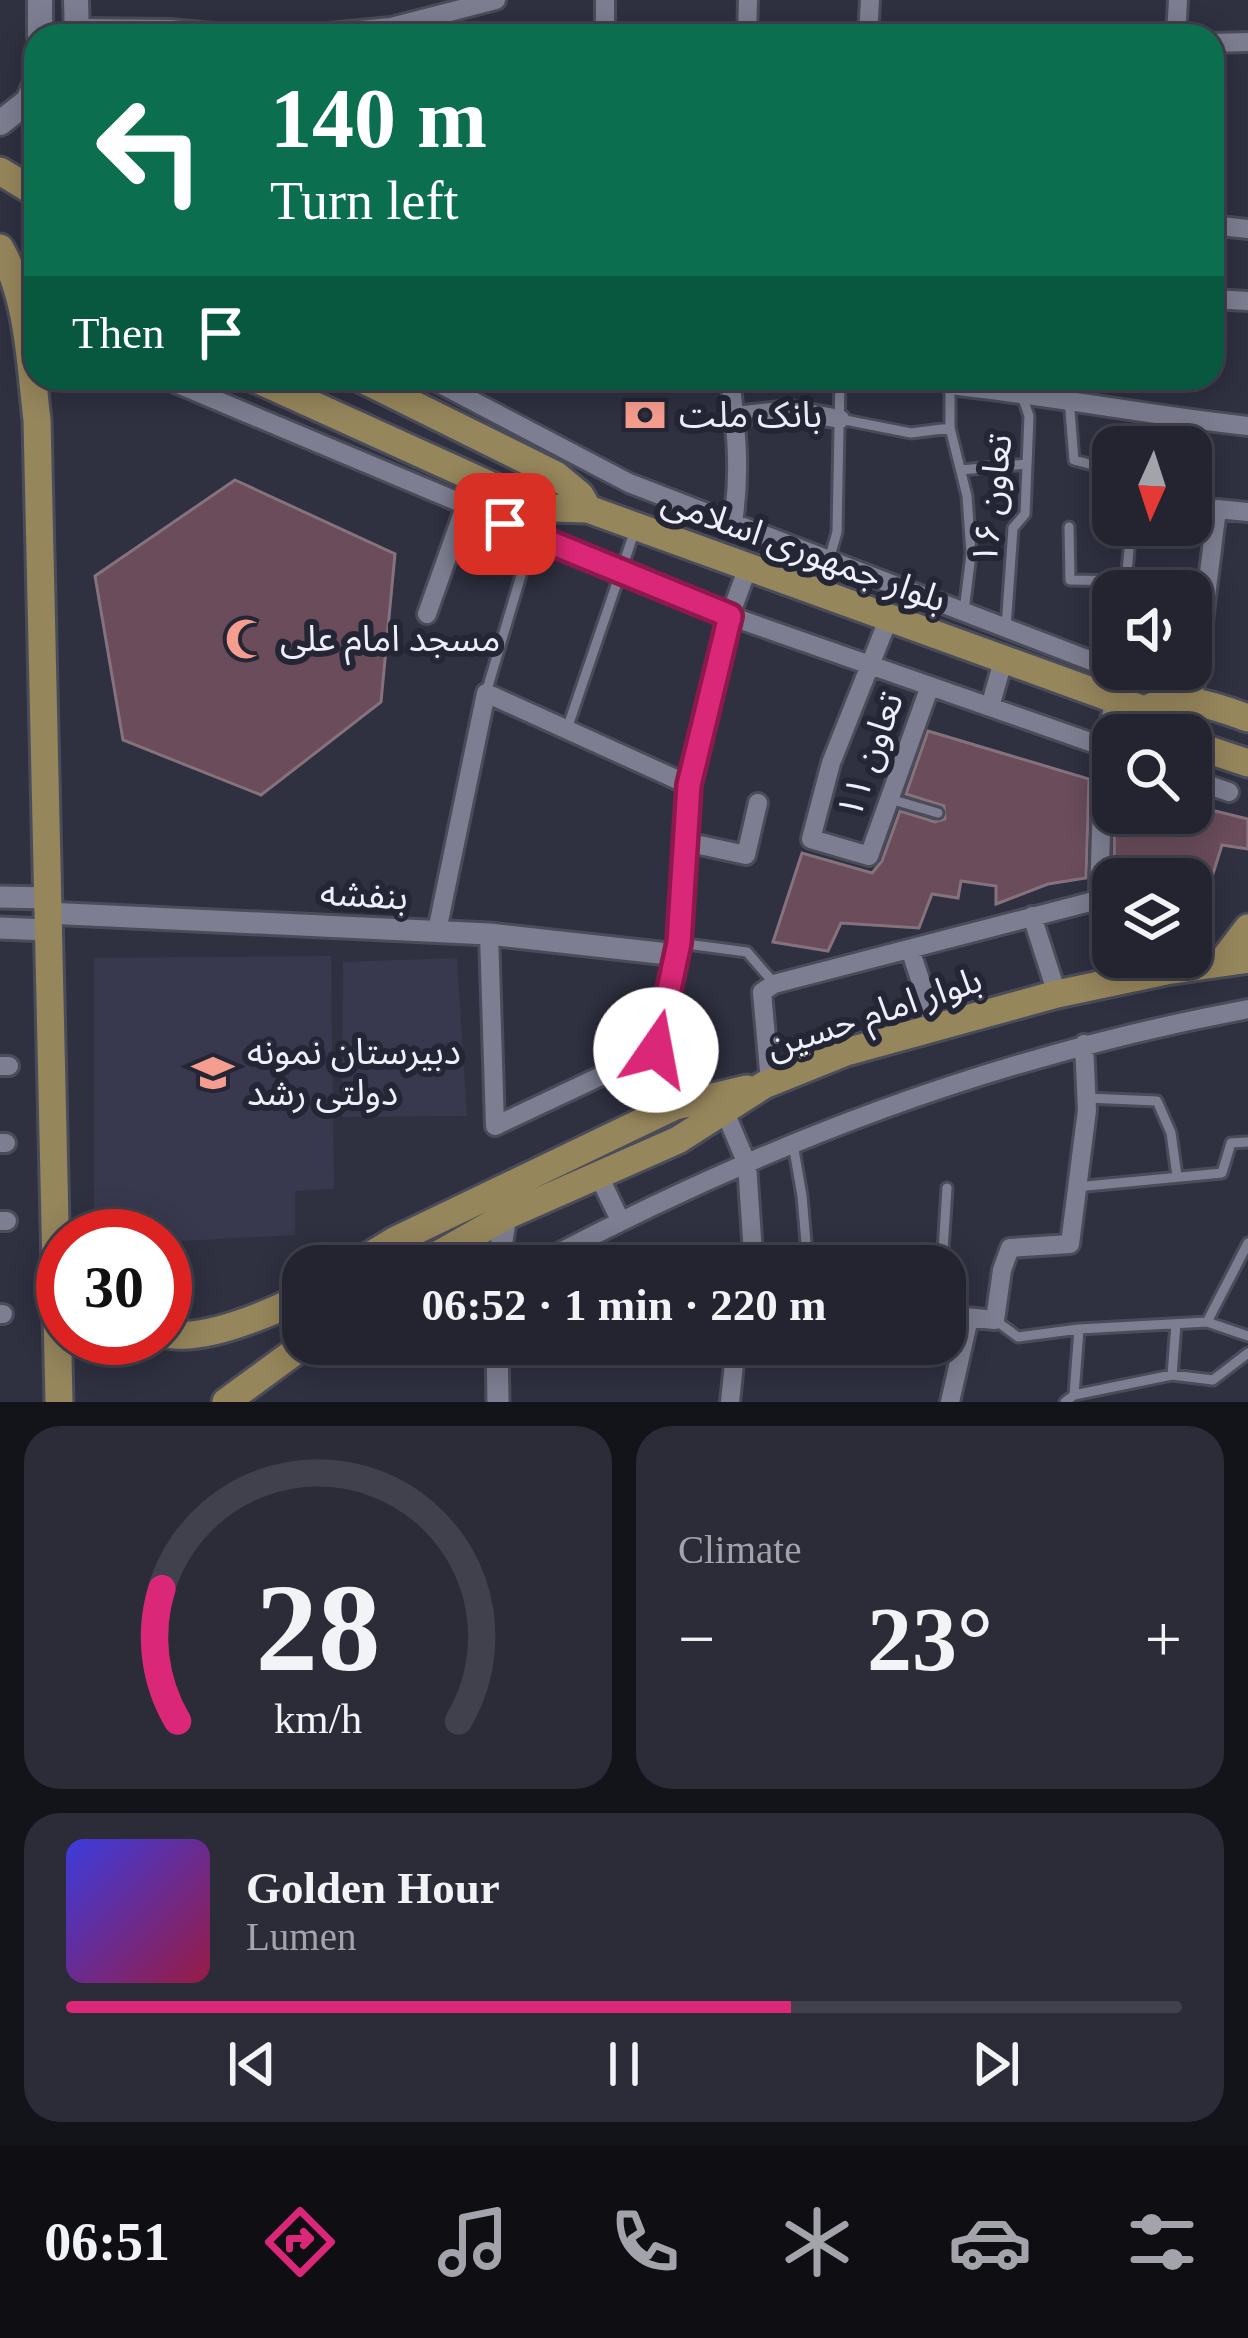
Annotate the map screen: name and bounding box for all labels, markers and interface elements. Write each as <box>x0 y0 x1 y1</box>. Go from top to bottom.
icon: left <box>72 72 228 228</box>
text: 140 m <box>270 72 487 165</box>
text: Turn left <box>270 171 459 231</box>
icon: arrive <box>188 300 254 366</box>
text: Then <box>72 308 164 358</box>
bank icon: بانک ملت <box>622 392 668 438</box>
place label: بانک ملت <box>679 395 822 435</box>
north arrow <box>1092 426 1212 546</box>
map controls <box>1092 426 1212 978</box>
street label: تعاون ۱۶ <box>964 432 1020 566</box>
pin <box>454 473 556 575</box>
street label: بلوار جمهوری اسلامی <box>656 480 951 621</box>
icon: arrive <box>472 491 538 557</box>
button: sound <box>1092 570 1212 690</box>
mosque icon: مسجد امام علی <box>223 616 269 662</box>
place label: مسجد امام علی <box>280 619 500 666</box>
street label: تعاون ۱۱ <box>829 687 911 823</box>
button: search <box>1092 714 1212 834</box>
button: layers <box>1092 858 1212 978</box>
street label: بنفشه <box>319 873 409 917</box>
street label: بلوار امام حسین <box>761 959 989 1073</box>
position arrow <box>593 987 719 1113</box>
place label: دبیرستان نمونه دولتی رشد <box>247 1032 461 1114</box>
school or university icon: دبیرستان نمونه دولتی رشد <box>190 1050 236 1096</box>
speed limit sign: 30 <box>36 1209 192 1365</box>
text: 06:52 · 1 min · 220 m <box>422 1280 827 1330</box>
text: Climate <box>678 1528 801 1571</box>
text: 28 <box>256 1559 380 1697</box>
text: 23° <box>867 1590 993 1689</box>
text: − <box>678 1602 715 1675</box>
text: + <box>1145 1602 1182 1675</box>
text: km/h <box>274 1694 362 1741</box>
text: Golden Hour <box>246 1863 500 1913</box>
text: Lumen <box>246 1915 356 1958</box>
icon: previous <box>219 2031 285 2097</box>
icon: pause <box>591 2031 657 2097</box>
icon: next <box>963 2031 1029 2097</box>
icon: directions <box>258 2200 342 2284</box>
icon: music <box>431 2200 515 2284</box>
icon: phone <box>603 2200 687 2284</box>
icon: climate <box>775 2200 859 2284</box>
icon: car <box>948 2200 1032 2284</box>
icon: filters <box>1120 2200 1204 2284</box>
text: 06:51 <box>44 2212 170 2272</box>

